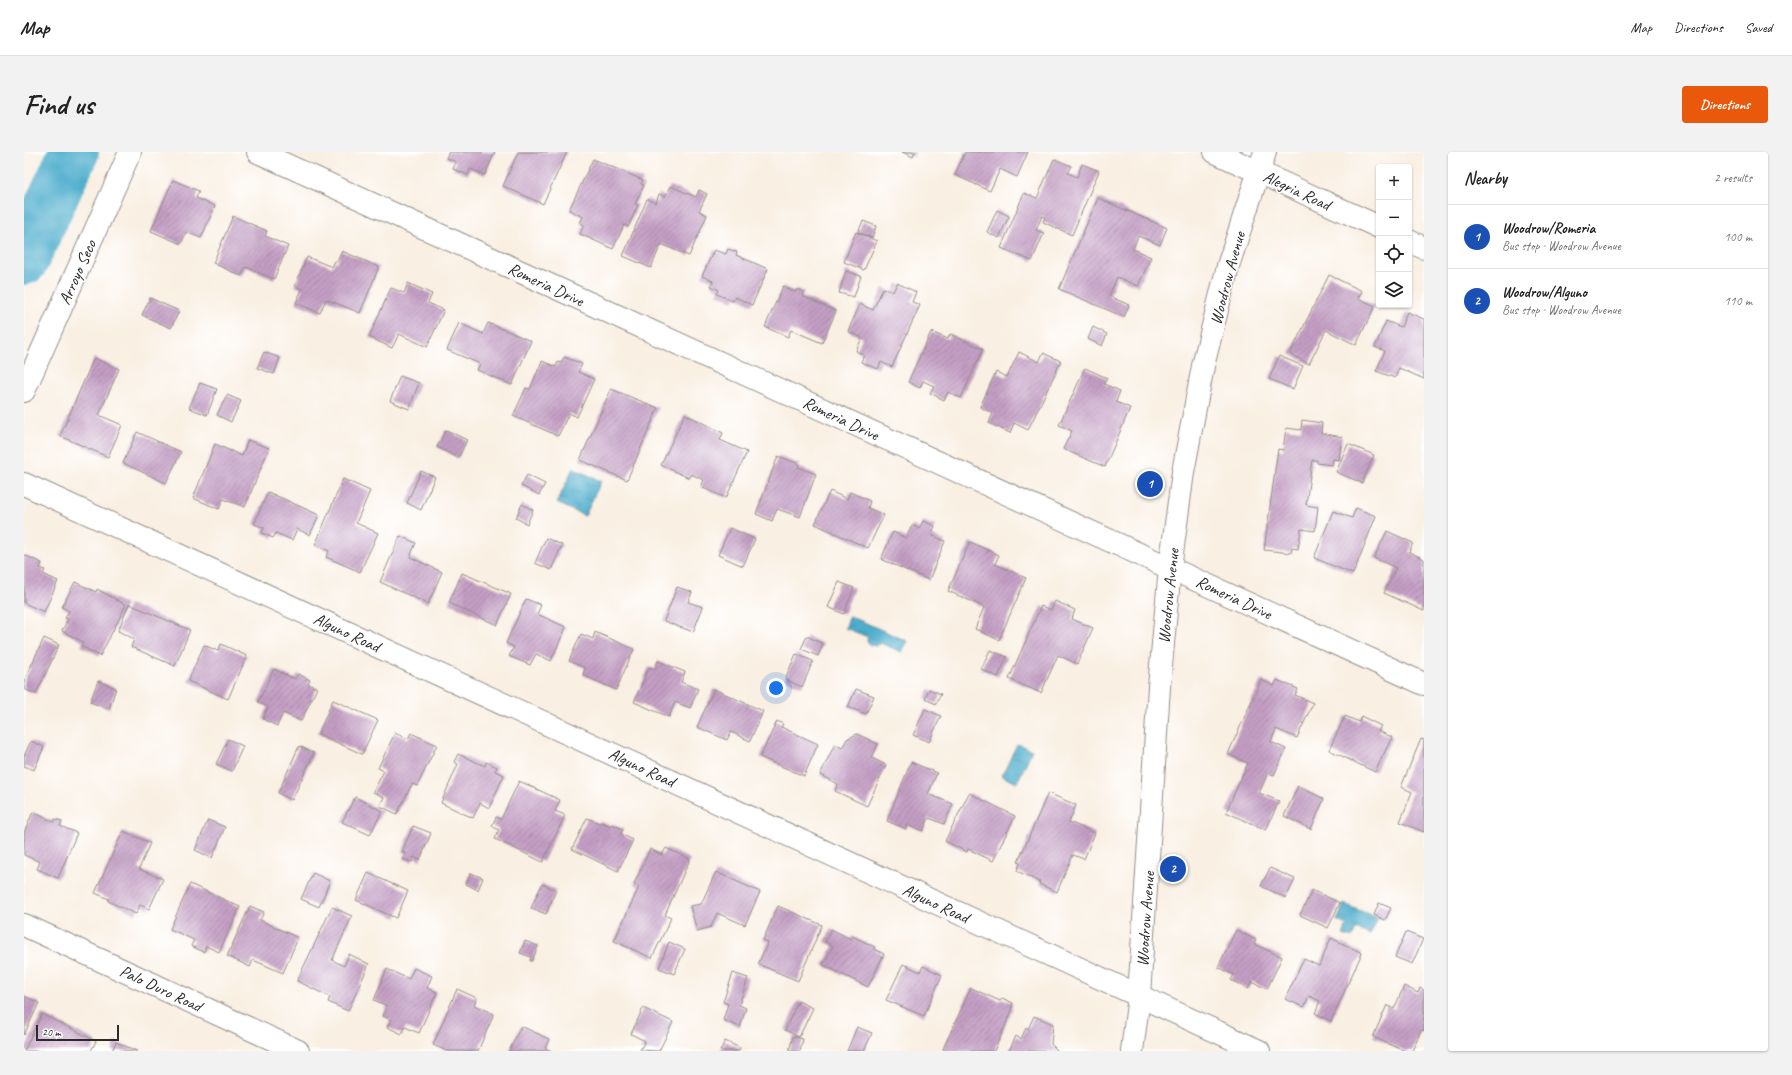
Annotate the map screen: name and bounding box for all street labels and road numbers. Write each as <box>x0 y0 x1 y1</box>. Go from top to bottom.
street label: Alegria Road <box>1260 166 1336 216</box>
street label: Woodrow Avenue <box>1205 228 1250 327</box>
street label: Arroyo Seco <box>54 236 101 308</box>
street label: Romeria Drive <box>505 258 588 312</box>
street label: Romeria Drive <box>800 392 883 446</box>
street label: Woodrow Avenue <box>1153 546 1184 644</box>
street label: Romeria Drive <box>1193 571 1276 625</box>
street label: Alguno Road <box>310 608 385 658</box>
street label: Alguno Road <box>605 743 680 793</box>
street label: Woodrow Avenue <box>1132 869 1159 967</box>
street label: Alguno Road <box>899 879 974 929</box>
street label: Palo Duro Road <box>117 960 207 1018</box>

